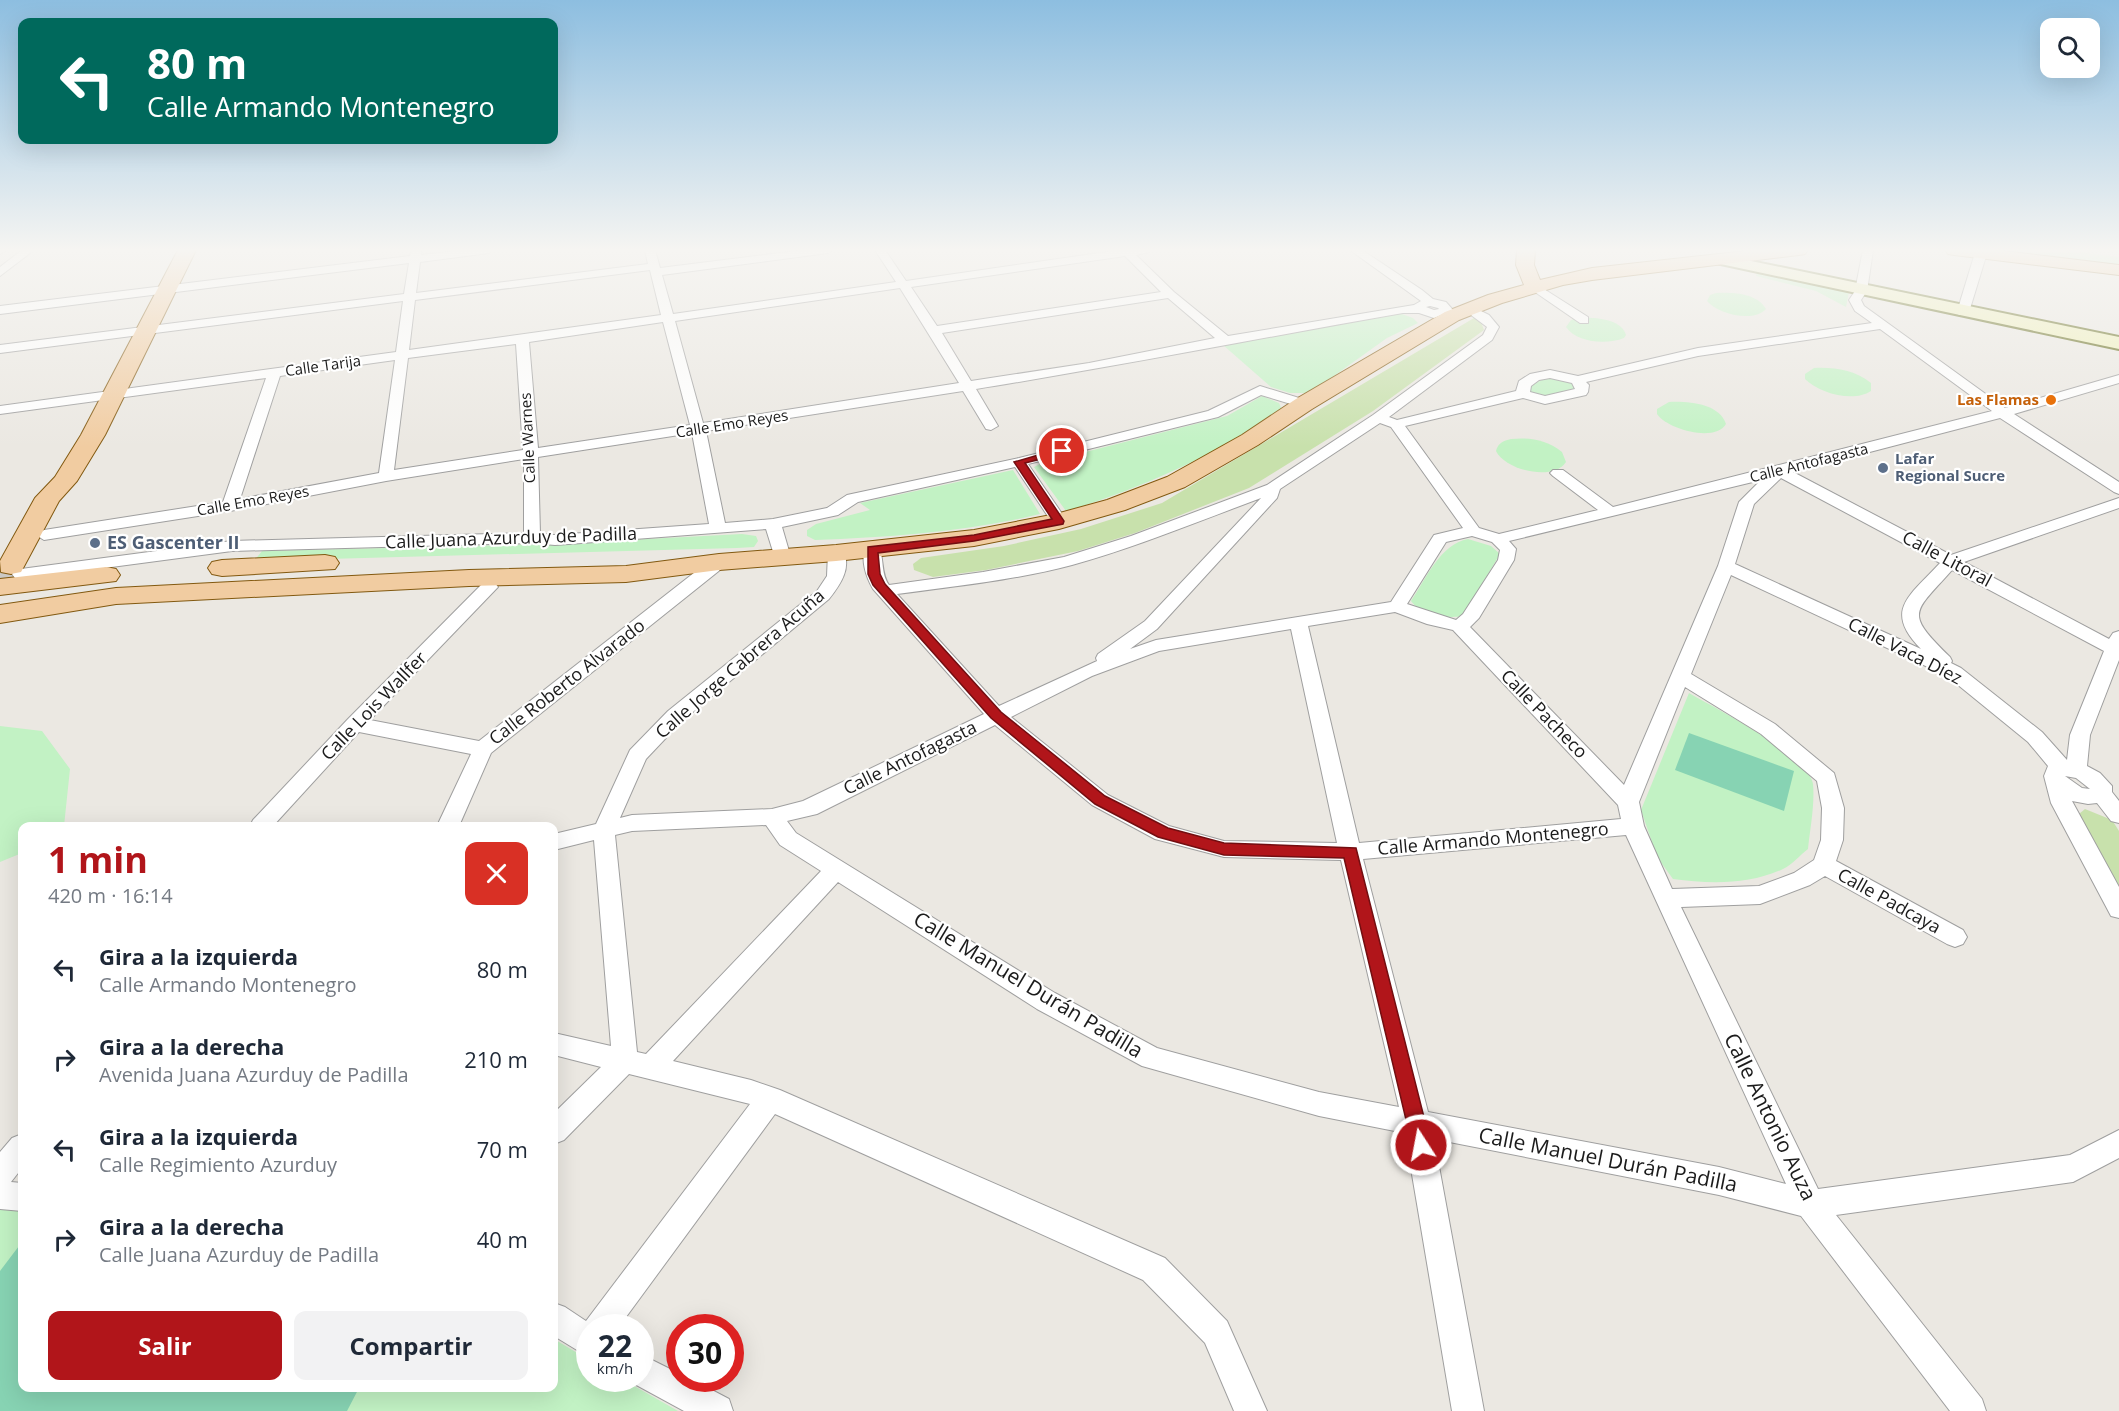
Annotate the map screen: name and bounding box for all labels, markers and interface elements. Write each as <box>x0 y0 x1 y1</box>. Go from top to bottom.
map controls <box>2040 18 2100 78</box>
button: search <box>2040 18 2100 78</box>
text: 80 m <box>147 34 247 91</box>
icon: left <box>48 42 126 120</box>
text: Calle Armando Montenegro <box>147 88 495 125</box>
street label: Calle Tarija <box>284 350 362 380</box>
place label: Las Flamas <box>1957 389 2039 409</box>
street label: Calle Warnes <box>515 392 539 484</box>
marker: Las Flamas <box>2044 393 2058 407</box>
street label: Calle Emo Reyes <box>674 404 790 442</box>
pin <box>1036 425 1087 476</box>
icon: arrive <box>1045 434 1078 467</box>
street label: Calle Antofagasta <box>1747 438 1870 486</box>
place label: Lafar Regional Sucre <box>1895 448 2005 485</box>
marker: Lafar Regional Sucre <box>1876 461 1890 475</box>
street label: Calle Emo Reyes <box>195 480 310 520</box>
street label: Calle Juana Azurduy de Padilla <box>385 521 637 553</box>
street label: Calle Litoral <box>1898 524 1996 592</box>
place label: ES Gascenter II <box>107 530 239 554</box>
marker: ES Gascenter II <box>88 536 102 550</box>
street label: Calle Jorge Cabrera Acuña <box>650 583 829 743</box>
street label: Calle Vaca Díez <box>1844 611 1967 689</box>
street label: Calle Roberto Alvarado <box>483 613 649 750</box>
street label: Calle Lois Wallfer <box>315 645 432 765</box>
street label: Calle Pacheco <box>1496 664 1593 763</box>
street label: Calle Antofagasta <box>839 714 980 800</box>
street label: Calle Armando Montenegro <box>1376 816 1609 860</box>
text: 1 min <box>48 835 148 884</box>
button: close <box>465 842 528 905</box>
street label: Calle Padcaya <box>1834 862 1945 938</box>
text: 420 m · 16:14 <box>48 882 173 909</box>
street label: Calle Manuel Durán Padilla <box>909 904 1148 1064</box>
text: Gira a la izquierda <box>99 941 298 971</box>
icon: left <box>48 953 81 986</box>
text: 80 m <box>477 954 528 984</box>
text: Calle Armando Montenegro <box>99 971 357 998</box>
street label: Calle Antonio Auza <box>1718 1028 1824 1205</box>
text: Gira a la derecha <box>99 1031 284 1061</box>
icon: right <box>48 1043 81 1076</box>
text: 210 m <box>464 1044 528 1074</box>
text: Avenida Juana Azurduy de Padilla <box>99 1061 409 1088</box>
position arrow <box>1389 1113 1453 1177</box>
street label: Calle Manuel Durán Padilla <box>1476 1120 1740 1198</box>
text: Gira a la izquierda <box>99 1121 298 1151</box>
icon: left <box>48 1133 81 1166</box>
text: 70 m <box>477 1134 528 1164</box>
text: Calle Regimiento Azurduy <box>99 1151 337 1178</box>
text: Gira a la derecha <box>99 1211 284 1241</box>
icon: right <box>48 1223 81 1256</box>
text: 40 m <box>477 1224 528 1254</box>
text: Calle Juana Azurduy de Padilla <box>99 1241 379 1268</box>
button: Salir <box>48 1311 282 1380</box>
button: Compartir <box>294 1311 528 1380</box>
speed limit sign: 30 <box>666 1314 744 1392</box>
text: 22 <box>598 1325 632 1366</box>
text: km/h <box>597 1358 633 1378</box>

